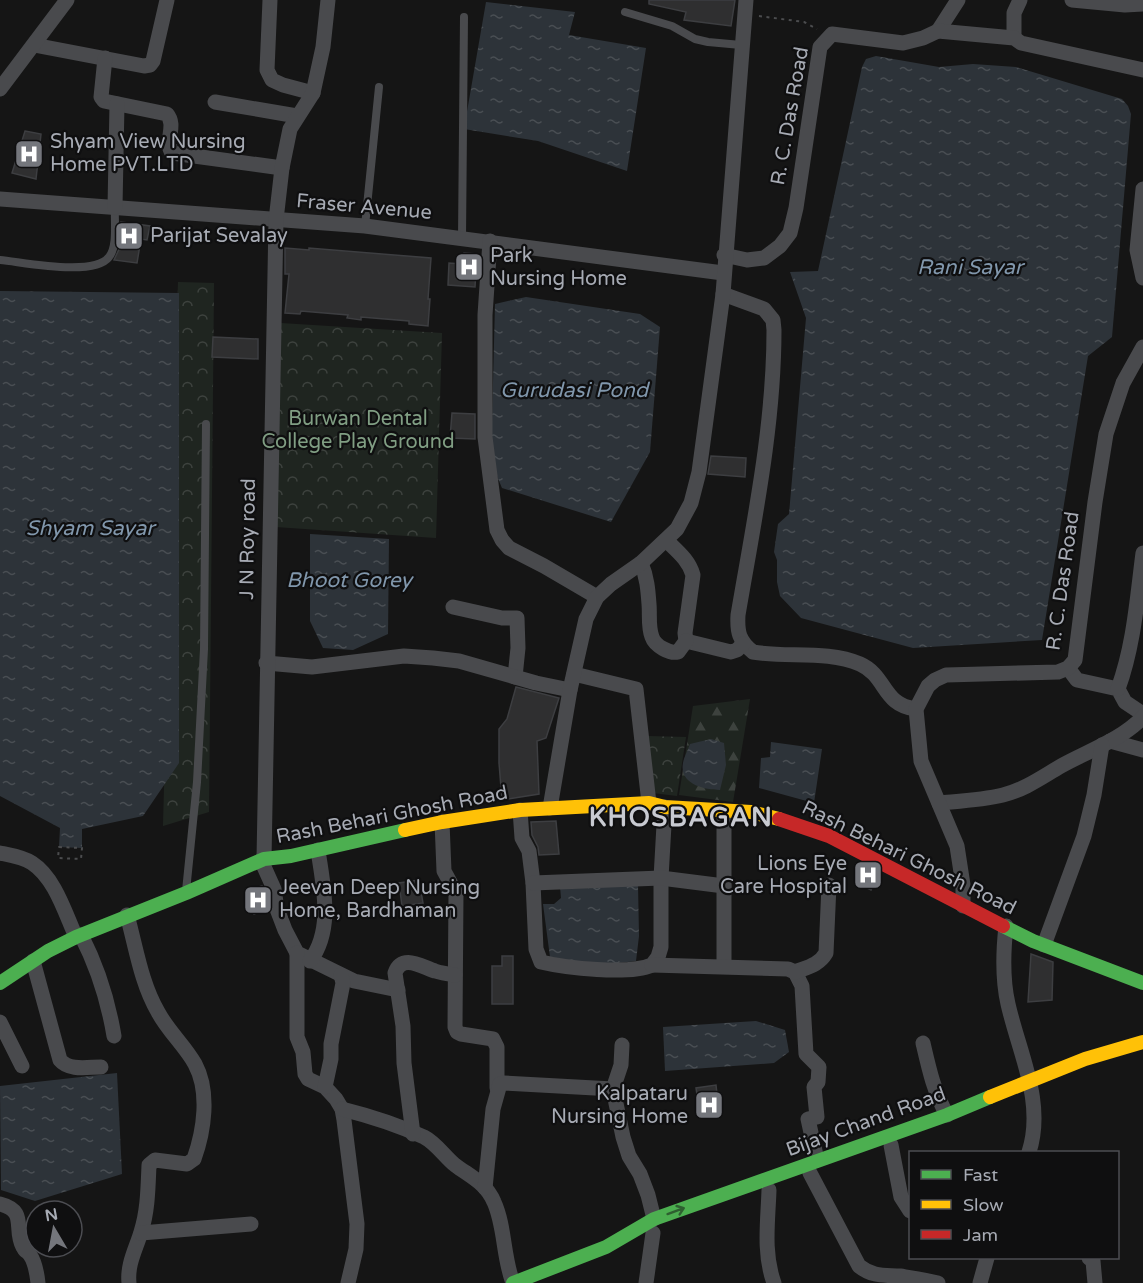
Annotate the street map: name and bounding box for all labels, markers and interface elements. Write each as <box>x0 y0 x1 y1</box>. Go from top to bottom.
street label: R. C. Das Road <box>766 45 814 187</box>
place label: Shyam View Nursing Home PVT.LTD <box>50 130 246 177</box>
hospital icon: Shyam View Nursing Home PVT.LTD <box>13 138 45 170</box>
street label: Fraser Avenue <box>295 189 433 225</box>
hospital icon: Parijat Sevalay <box>113 220 145 252</box>
place label: Parijat Sevalay <box>150 224 288 248</box>
place label: Park Nursing Home <box>490 244 627 291</box>
hospital icon: Park Nursing Home <box>453 251 485 283</box>
water label: Rani Sayar <box>917 255 1026 280</box>
water label: Gurudasi Pond <box>500 378 651 403</box>
park label: Burwan Dental College Play Ground <box>261 407 455 454</box>
street label: J N Roy road <box>235 478 261 600</box>
street label: R. C. Das Road <box>1041 510 1085 652</box>
water label: Shyam Sayar <box>26 516 157 541</box>
water label: Bhoot Gorey <box>286 568 415 593</box>
street label: Rash Behari Ghosh Road <box>274 781 510 849</box>
street label: Rash Behari Ghosh Road <box>798 796 1020 920</box>
district label: KHOSBAGAN <box>589 802 773 833</box>
place label: Lions Eye Care Hospital <box>720 852 847 899</box>
hospital icon: Lions Eye Care Hospital <box>852 859 884 891</box>
place label: Jeevan Deep Nursing Home, Bardhaman <box>279 876 480 923</box>
hospital icon: Jeevan Deep Nursing Home, Bardhaman <box>242 884 274 916</box>
place label: Kalpataru Nursing Home <box>551 1082 688 1129</box>
street label: Bijay Chand Road <box>783 1082 949 1162</box>
hospital icon: Kalpataru Nursing Home <box>693 1089 725 1121</box>
legend <box>909 1151 1119 1259</box>
text: Fast <box>963 1164 998 1186</box>
text: Slow <box>963 1194 1004 1216</box>
north arrow <box>24 1199 84 1259</box>
text: N <box>44 1204 60 1226</box>
one-way arrow <box>666 1205 685 1216</box>
text: Jam <box>963 1224 998 1246</box>

